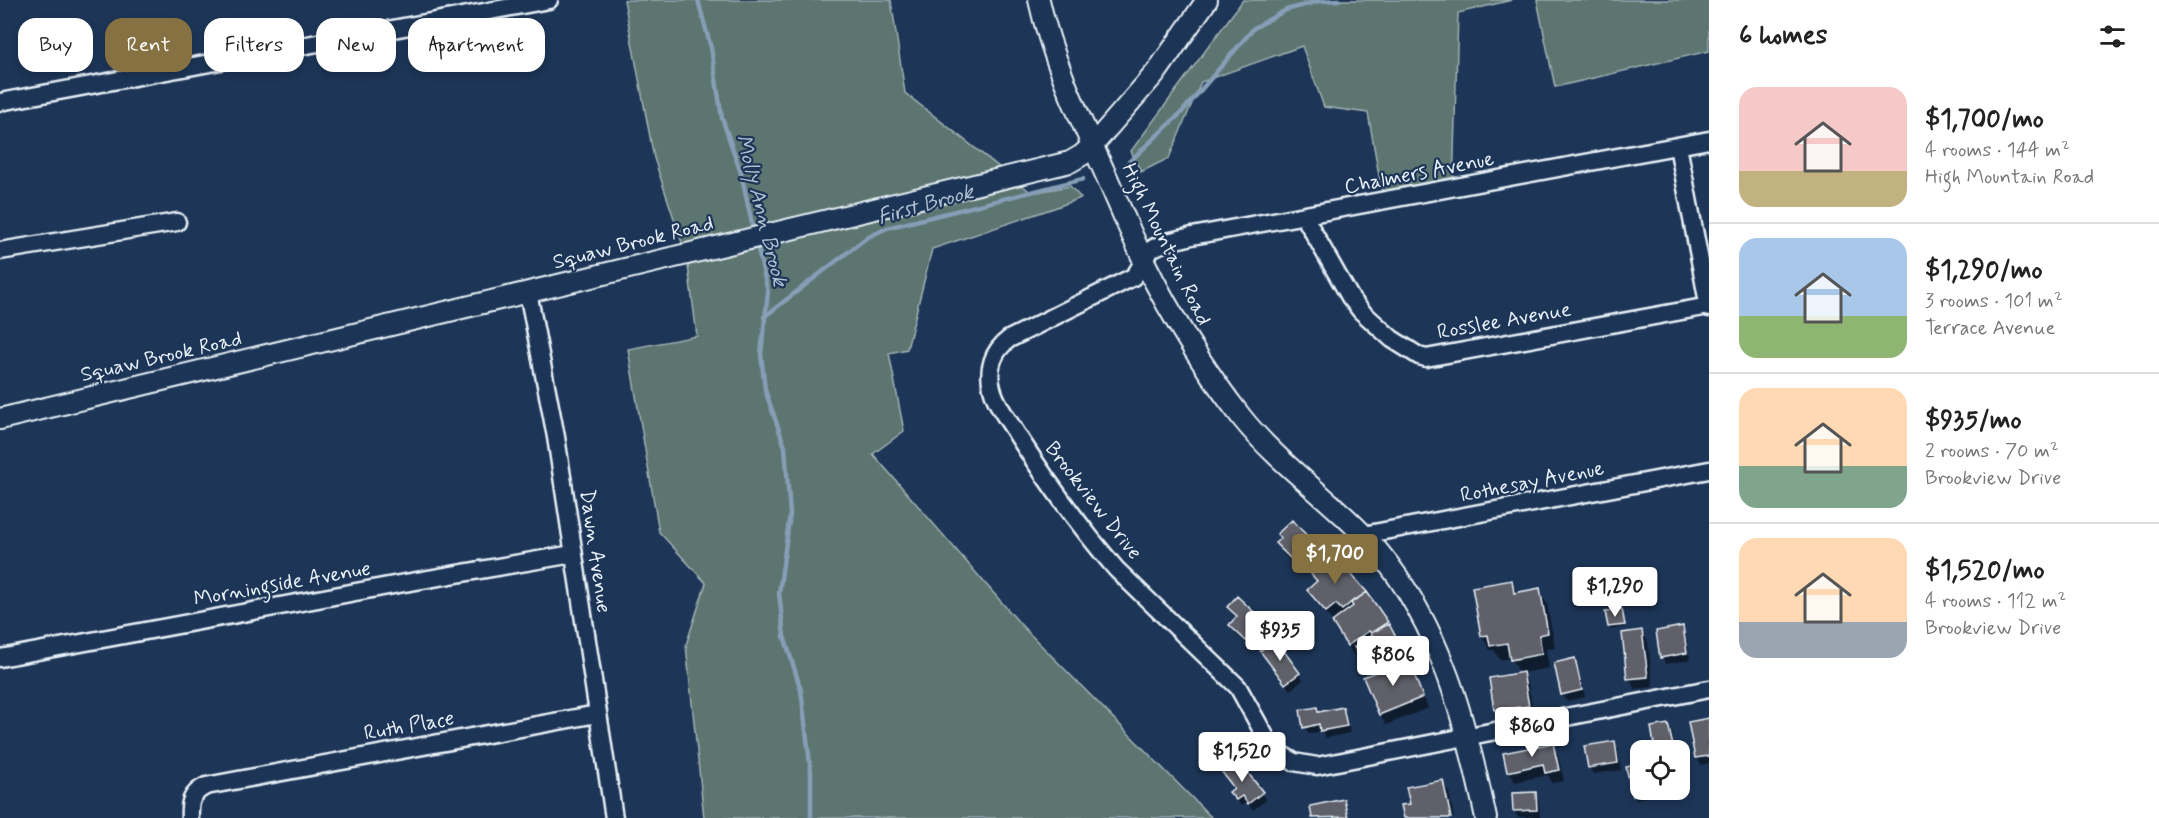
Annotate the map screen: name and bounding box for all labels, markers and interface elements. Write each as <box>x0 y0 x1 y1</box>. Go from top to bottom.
chip: Buy <box>18 18 93 72</box>
chip: Rent <box>105 18 192 72</box>
chip: Filters <box>204 18 304 72</box>
chip: New <box>316 18 396 72</box>
chip: Apartment <box>408 18 545 72</box>
text: 6 homes <box>1739 19 1827 53</box>
icon: filters <box>2096 20 2129 53</box>
text: $1,700/mo <box>1925 103 2044 137</box>
icon: home <box>1787 111 1859 183</box>
water label: Molly Ann Brook <box>729 131 794 291</box>
text: 4 rooms · 144 m² <box>1925 137 2070 164</box>
street label: Chalmers Avenue <box>1342 145 1497 201</box>
street label: High Mountain Road <box>1113 158 1218 331</box>
text: High Mountain Road <box>1925 164 2094 191</box>
water label: First Brook <box>874 177 979 232</box>
street label: Squaw Brook Road <box>550 209 717 276</box>
text: $1,290/mo <box>1925 254 2043 288</box>
icon: home <box>1787 262 1859 334</box>
text: 3 rooms · 101 m² <box>1925 288 2063 315</box>
street label: Rosslee Avenue <box>1435 295 1573 347</box>
text: Terrace Avenue <box>1925 315 2055 342</box>
street label: Squaw Brook Road <box>78 325 245 389</box>
text: $935/mo <box>1925 404 2022 438</box>
icon: home <box>1787 412 1859 484</box>
street label: Brookview Drive <box>1038 436 1148 566</box>
text: 2 rooms · 70 m² <box>1925 438 2059 465</box>
street label: Rothesay Avenue <box>1458 454 1606 510</box>
text: Brookview Drive <box>1925 465 2061 492</box>
street label: Dawn Avenue <box>572 488 618 615</box>
pin: $1,700 <box>1286 534 1384 585</box>
text: $1,700 <box>1306 540 1364 567</box>
text: $1,520/mo <box>1925 554 2045 588</box>
street label: Morningside Avenue <box>191 555 373 615</box>
icon: home <box>1787 562 1859 634</box>
pin: $1,290 <box>1566 567 1664 618</box>
text: $1,290 <box>1586 573 1644 600</box>
text: 4 rooms · 112 m² <box>1925 588 2066 615</box>
pin: $935 <box>1244 611 1316 662</box>
text: Brookview Drive <box>1925 615 2061 642</box>
text: $935 <box>1259 617 1301 644</box>
pin: $806 <box>1357 636 1429 687</box>
text: $806 <box>1371 642 1415 669</box>
street label: Ruth Place <box>362 704 457 748</box>
pin: $860 <box>1496 707 1568 758</box>
text: $860 <box>1509 713 1555 740</box>
pin: $1,520 <box>1193 732 1291 783</box>
text: $1,520 <box>1213 738 1271 765</box>
map controls <box>1630 740 1690 800</box>
button: locate <box>1630 740 1690 800</box>

